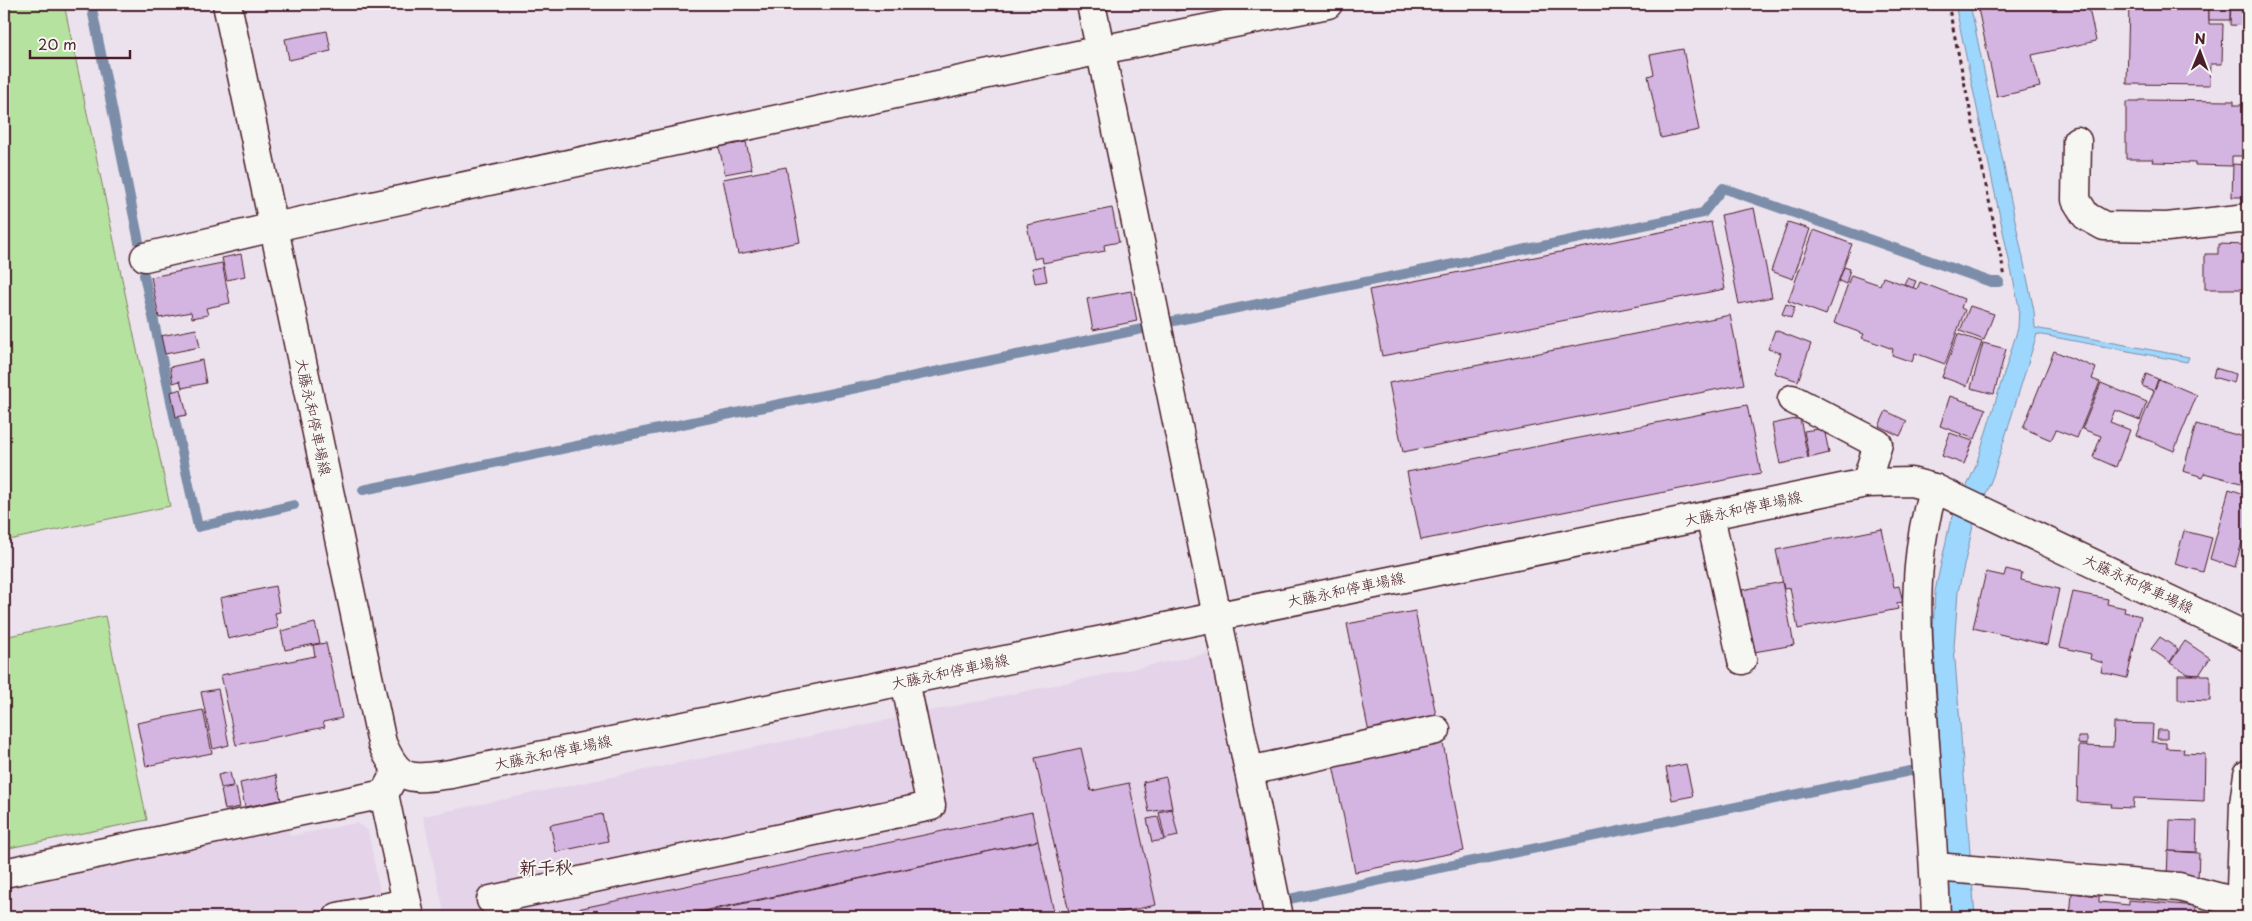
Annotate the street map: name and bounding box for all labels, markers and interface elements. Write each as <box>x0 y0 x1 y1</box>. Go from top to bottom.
scale bar <box>30 28 130 60</box>
north arrow <box>2174 28 2224 78</box>
text: N <box>2195 28 2206 49</box>
text: 20 m <box>38 32 77 55</box>
street label: 大藤永和停車場線 <box>291 356 338 478</box>
street label: 大藤永和停車場線 <box>1682 484 1804 531</box>
street label: 大藤永和停車場線 <box>2079 547 2198 618</box>
street label: 大藤永和停車場線 <box>1285 565 1407 612</box>
street label: 大藤永和停車場線 <box>889 647 1011 694</box>
street label: 大藤永和停車場線 <box>492 728 614 775</box>
district label: 新千秋 <box>519 853 573 880</box>

